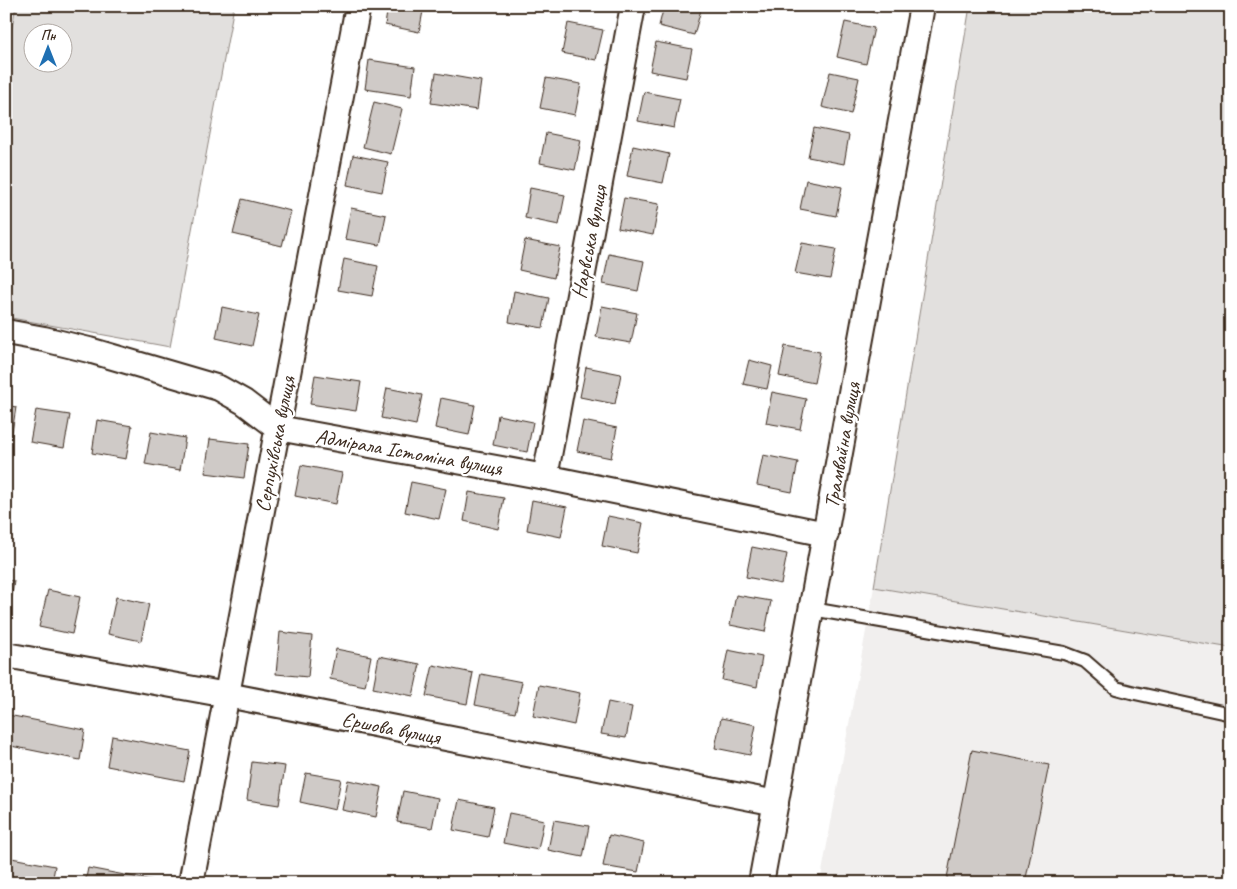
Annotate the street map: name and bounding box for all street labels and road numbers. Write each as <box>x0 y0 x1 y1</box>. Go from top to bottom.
street label: Нарвська вулиця <box>565 182 613 301</box>
street label: Серпухівська вулиця <box>249 373 301 514</box>
street label: Трамвайна вулиця <box>818 379 866 510</box>
street label: Адмірала Істоміна вулиця <box>314 423 506 481</box>
street label: Єршова вулиця <box>340 706 444 750</box>

